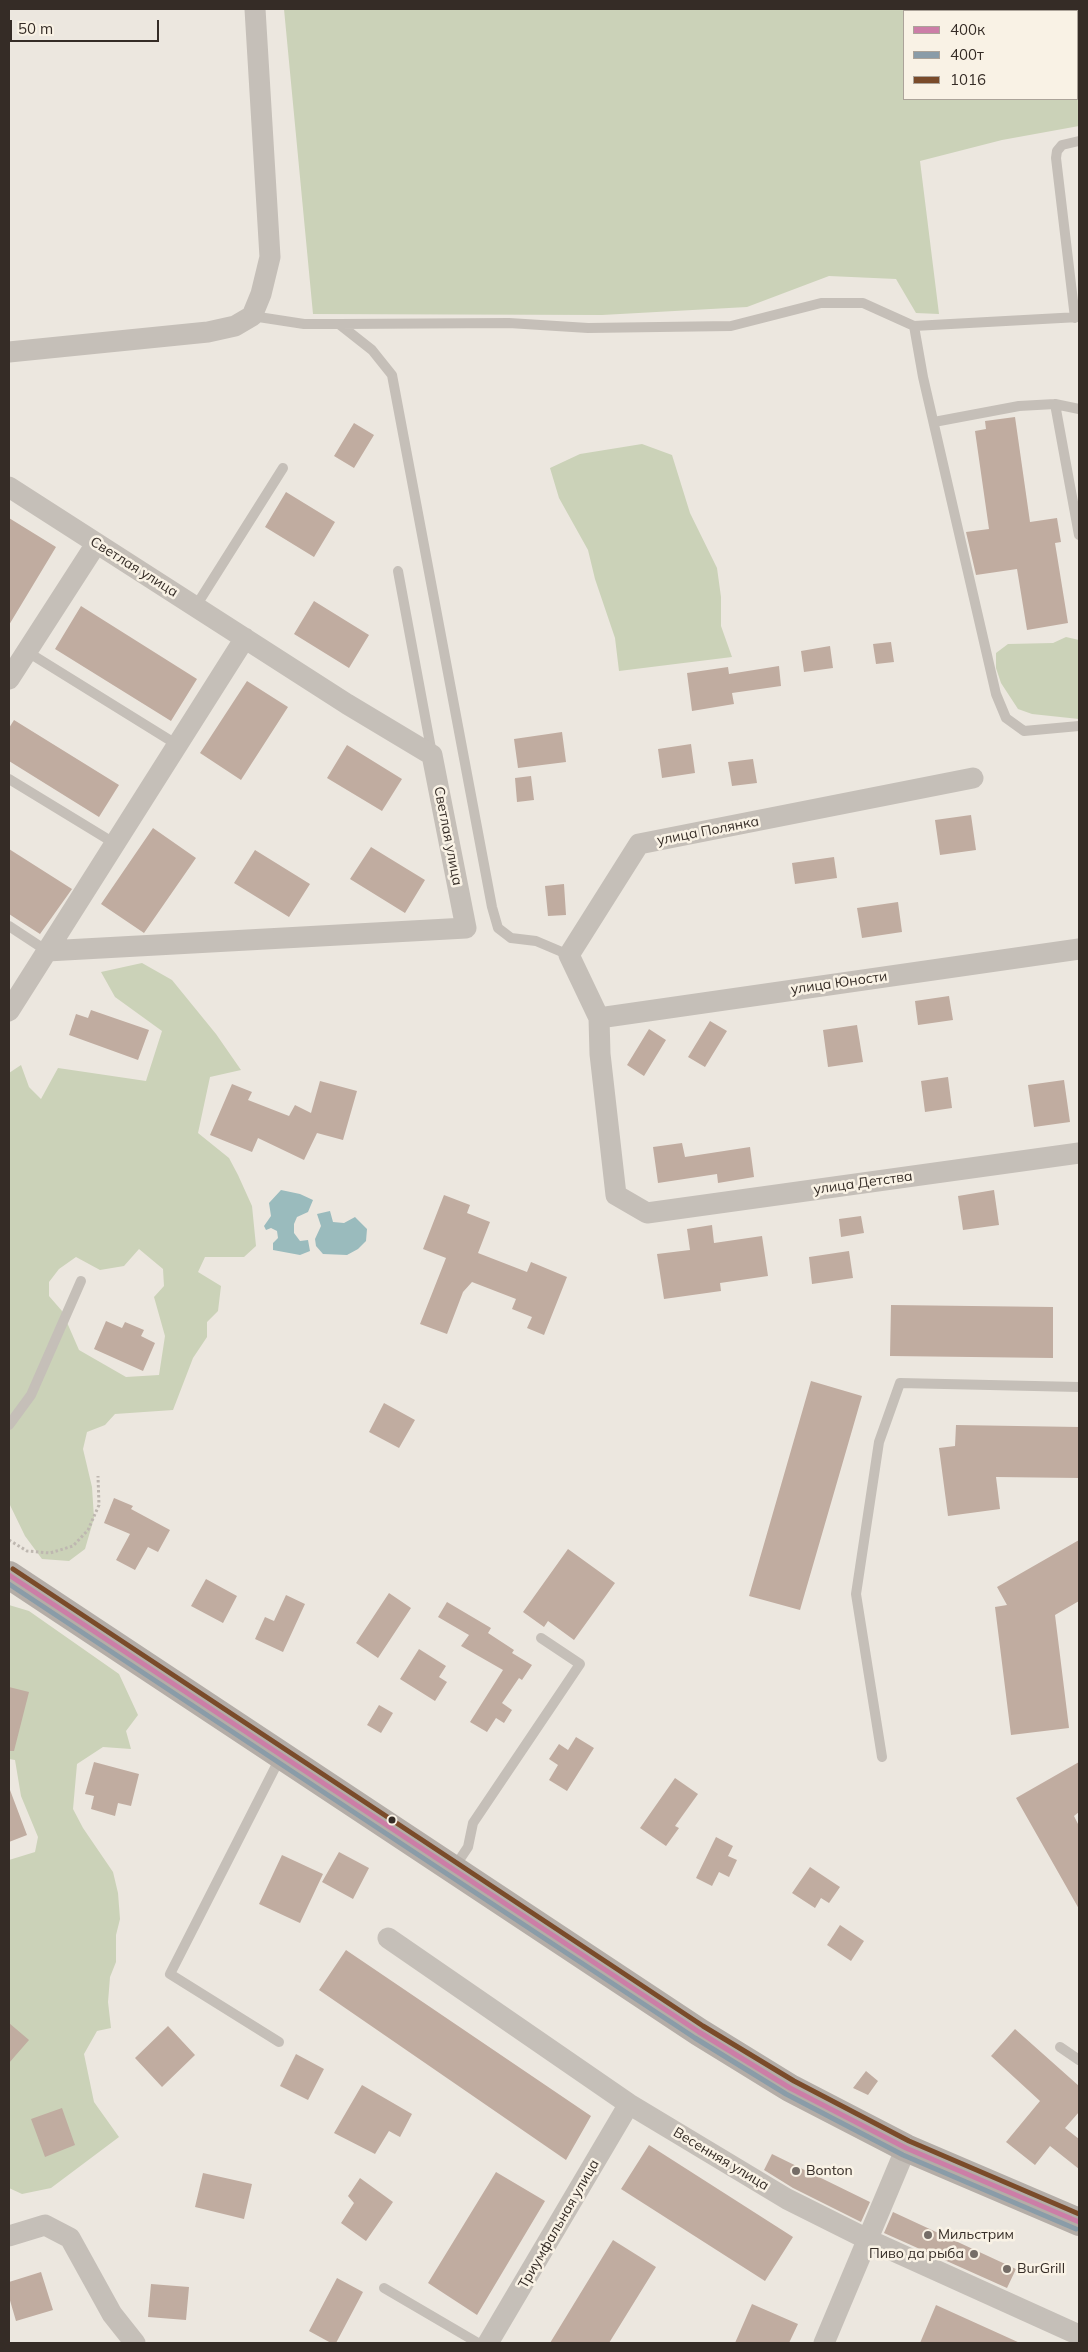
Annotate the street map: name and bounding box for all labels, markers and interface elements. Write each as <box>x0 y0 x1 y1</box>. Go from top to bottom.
scale bar <box>12 10 161 42</box>
legend <box>903 10 1078 100</box>
text: 50 m <box>18 19 53 38</box>
text: 400к <box>950 20 985 39</box>
text: 400т <box>950 45 984 64</box>
text: 1016 <box>950 70 986 89</box>
street label: Светлая улица <box>87 533 181 601</box>
street label: Светлая улица <box>430 785 466 887</box>
street label: улица Полянка <box>656 813 760 849</box>
street label: улица Юности <box>790 968 888 998</box>
street label: улица Детства <box>813 1168 913 1198</box>
unlabelled marker <box>387 1815 397 1825</box>
street label: Весенняя улица <box>670 2124 772 2194</box>
street label: Триумфальная улица <box>515 2157 603 2291</box>
place label: Bonton <box>806 2163 853 2179</box>
marker: Bonton <box>790 2165 802 2177</box>
place label: Мильстрим <box>938 2227 1014 2243</box>
marker: Мильстрим <box>922 2229 934 2241</box>
place label: Пиво да рыба <box>869 2246 964 2262</box>
marker: Пиво да рыба <box>968 2248 980 2260</box>
place label: BurGrill <box>1017 2261 1065 2277</box>
marker: BurGrill <box>1001 2263 1013 2275</box>

